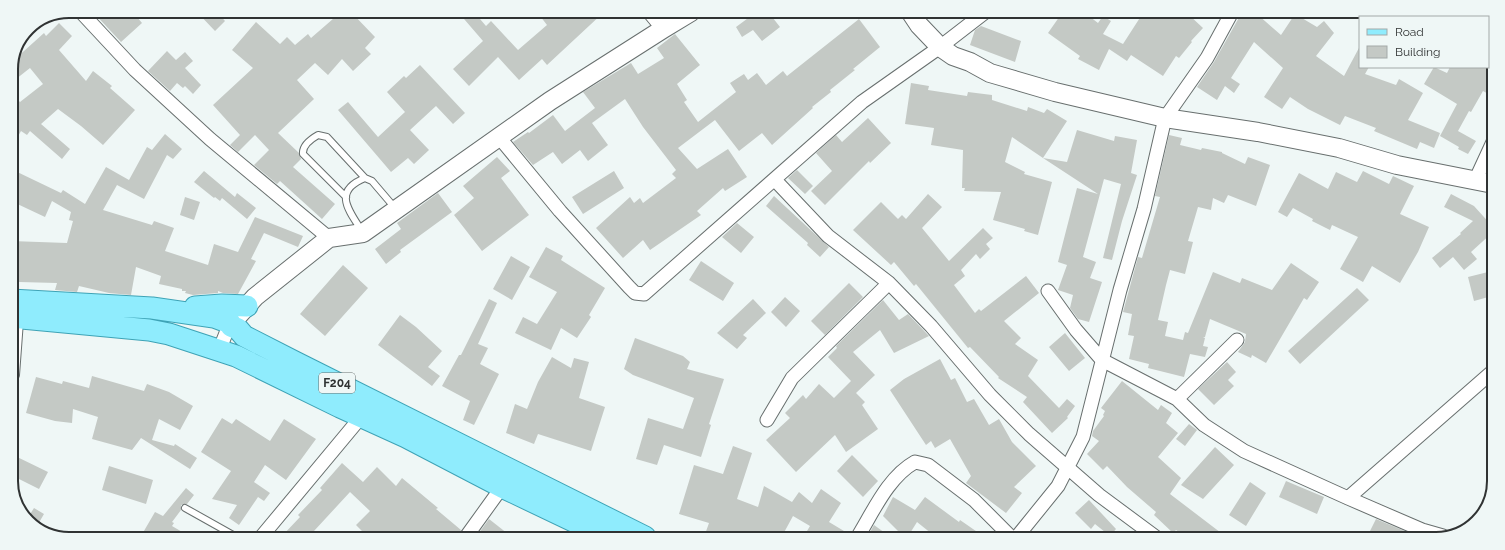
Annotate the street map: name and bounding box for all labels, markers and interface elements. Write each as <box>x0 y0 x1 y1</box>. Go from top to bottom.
legend <box>1359 16 1489 68</box>
text: Road <box>1395 25 1424 39</box>
text: Building <box>1395 45 1441 59</box>
road number: F204 <box>319 373 355 393</box>

